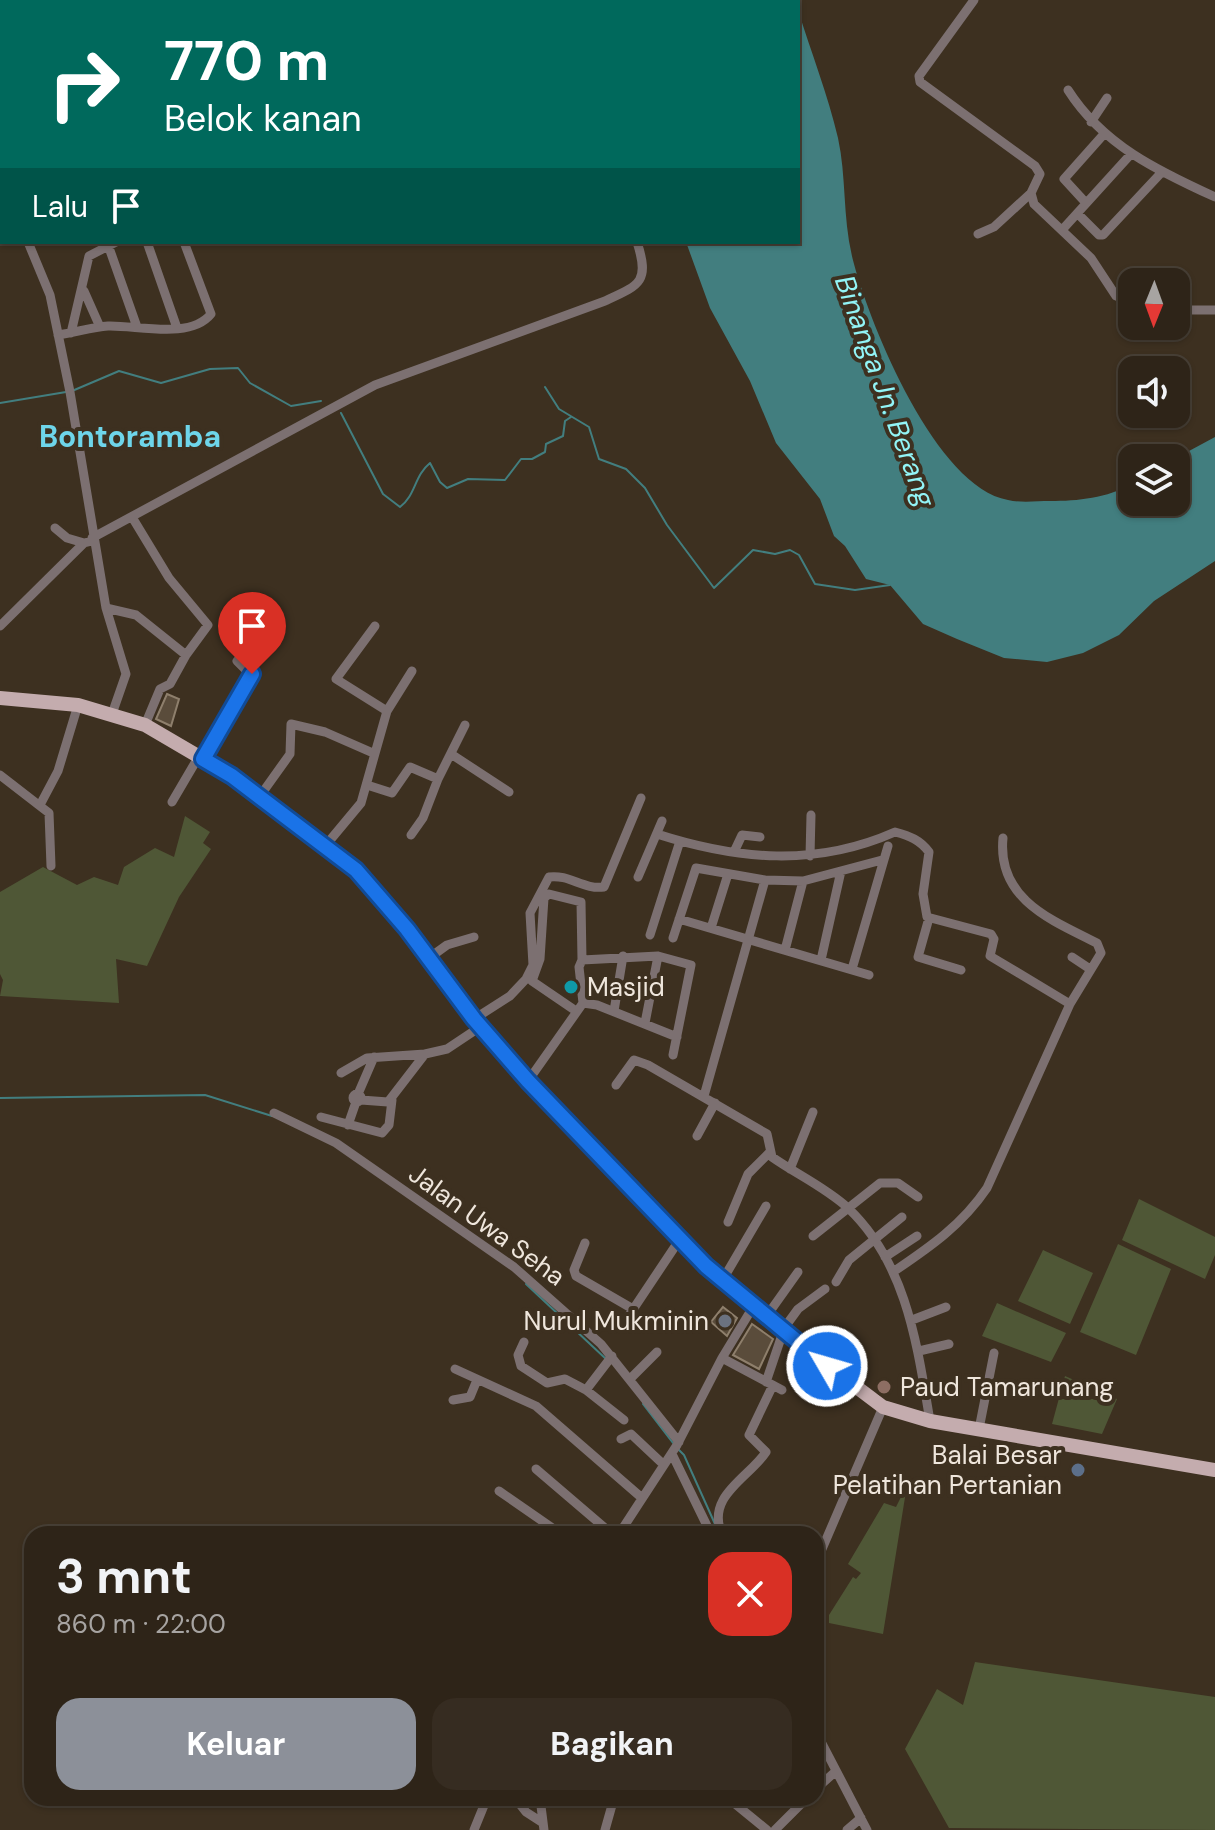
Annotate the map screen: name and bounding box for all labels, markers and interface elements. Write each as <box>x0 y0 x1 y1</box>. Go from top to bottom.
text: 770 m <box>164 24 329 97</box>
icon: right <box>32 32 136 136</box>
text: Belok kanan <box>164 95 362 142</box>
icon: arrive <box>104 184 148 228</box>
text: Lalu <box>32 187 88 226</box>
north arrow <box>1118 268 1190 340</box>
map controls <box>1118 268 1190 516</box>
water label: Binanga Jn. Berang <box>826 270 944 512</box>
button: sound <box>1118 356 1190 428</box>
district label: Bontoramba <box>39 417 221 456</box>
button: layers <box>1118 444 1190 516</box>
pin <box>218 592 286 674</box>
icon: arrive <box>230 604 274 648</box>
place label: Masjid <box>587 970 665 1004</box>
marker: Masjid <box>562 978 580 996</box>
street label: Jalan Uwa Seha <box>402 1157 572 1293</box>
place label: Nurul Mukminin <box>524 1304 709 1338</box>
marker: Nurul Mukminin <box>716 1312 734 1330</box>
position arrow <box>785 1324 869 1408</box>
place label: Paud Tamarunang <box>900 1370 1114 1404</box>
marker: Paud Tamarunang <box>875 1378 893 1396</box>
place label: Balai Besar Pelatihan Pertanian <box>833 1438 1062 1502</box>
marker: Balai Besar Pelatihan Pertanian <box>1069 1461 1087 1479</box>
text: 3 mnt <box>56 1545 192 1608</box>
button: close <box>708 1552 792 1636</box>
text: 860 m · 22:00 <box>56 1607 226 1641</box>
button: Keluar <box>56 1698 416 1790</box>
button: Bagikan <box>432 1698 792 1790</box>

